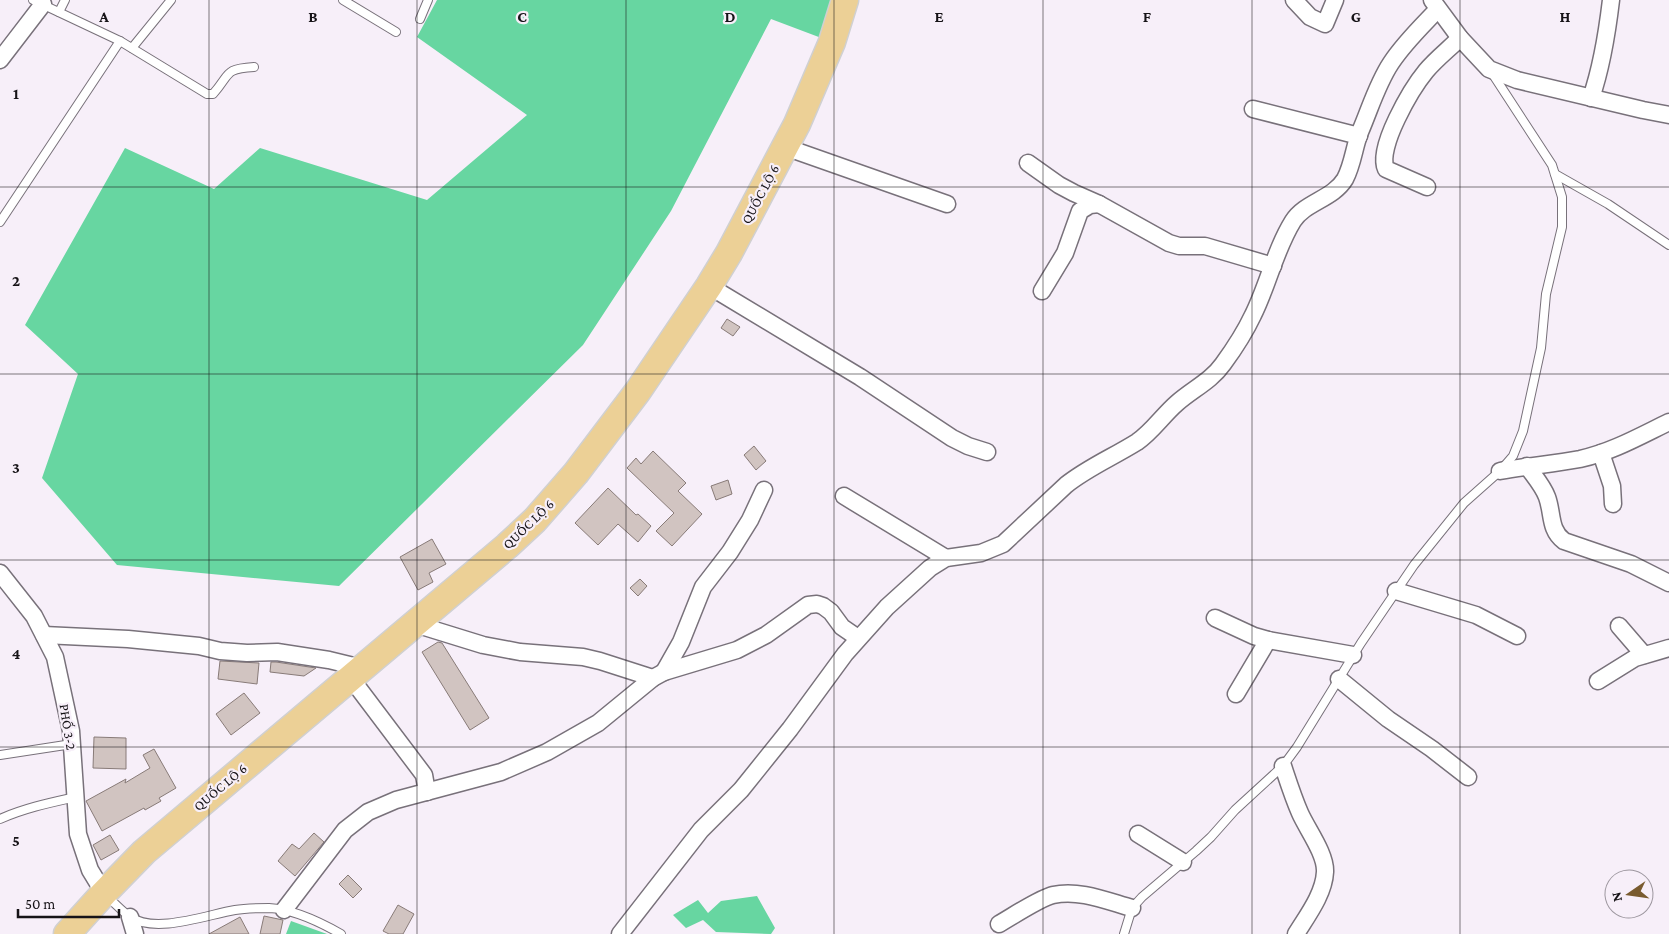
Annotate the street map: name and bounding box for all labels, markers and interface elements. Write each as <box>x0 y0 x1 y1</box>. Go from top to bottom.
text: A <box>98 8 109 25</box>
text: B <box>308 8 318 25</box>
text: C <box>517 8 527 25</box>
text: D <box>724 8 736 25</box>
text: E <box>934 8 944 25</box>
text: F <box>1143 8 1152 25</box>
text: G <box>1351 8 1361 25</box>
text: H <box>1560 8 1571 25</box>
text: 1 <box>13 85 19 102</box>
street label: QUỐC LỘ 6 <box>738 162 782 226</box>
text: 2 <box>12 272 20 289</box>
text: 3 <box>12 459 20 476</box>
street label: QUỐC LỘ 6 <box>499 496 557 552</box>
text: 4 <box>12 645 21 662</box>
street label: PHỐ 3-2 <box>56 703 80 752</box>
street label: QUỐC LỘ 6 <box>190 760 250 814</box>
text: 5 <box>12 832 20 849</box>
north arrow <box>1604 869 1654 919</box>
scale bar <box>18 886 119 918</box>
text: N <box>1607 890 1625 903</box>
text: 50 m <box>25 896 55 912</box>

